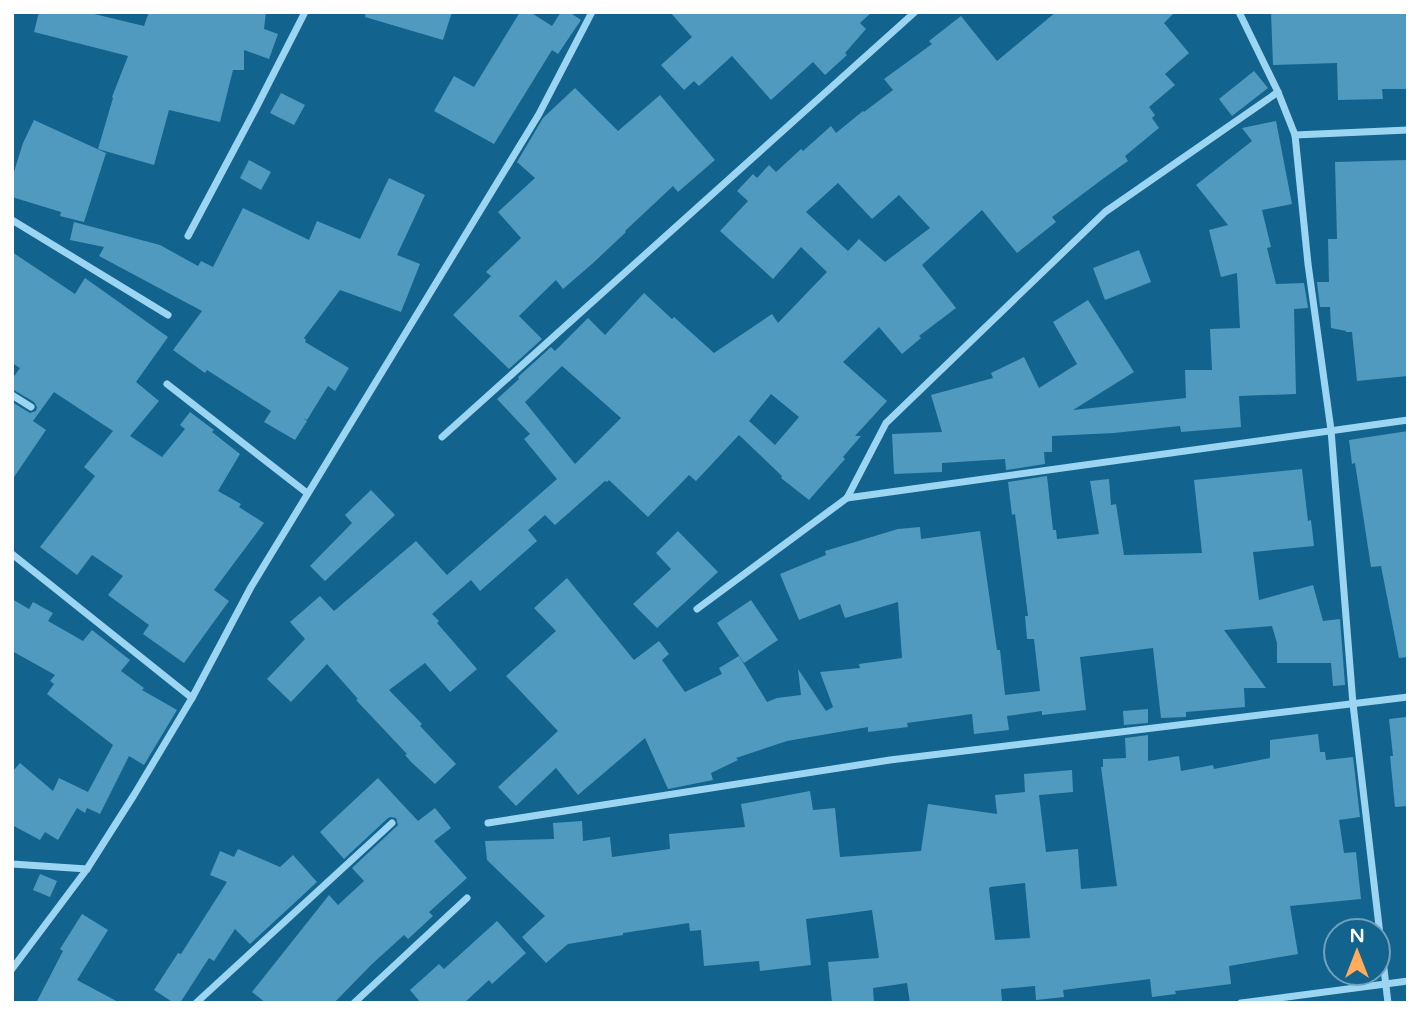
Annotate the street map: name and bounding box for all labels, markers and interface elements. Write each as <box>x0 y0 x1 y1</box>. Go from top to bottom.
north arrow <box>1322 917 1392 987</box>
text: N <box>1349 925 1365 947</box>

